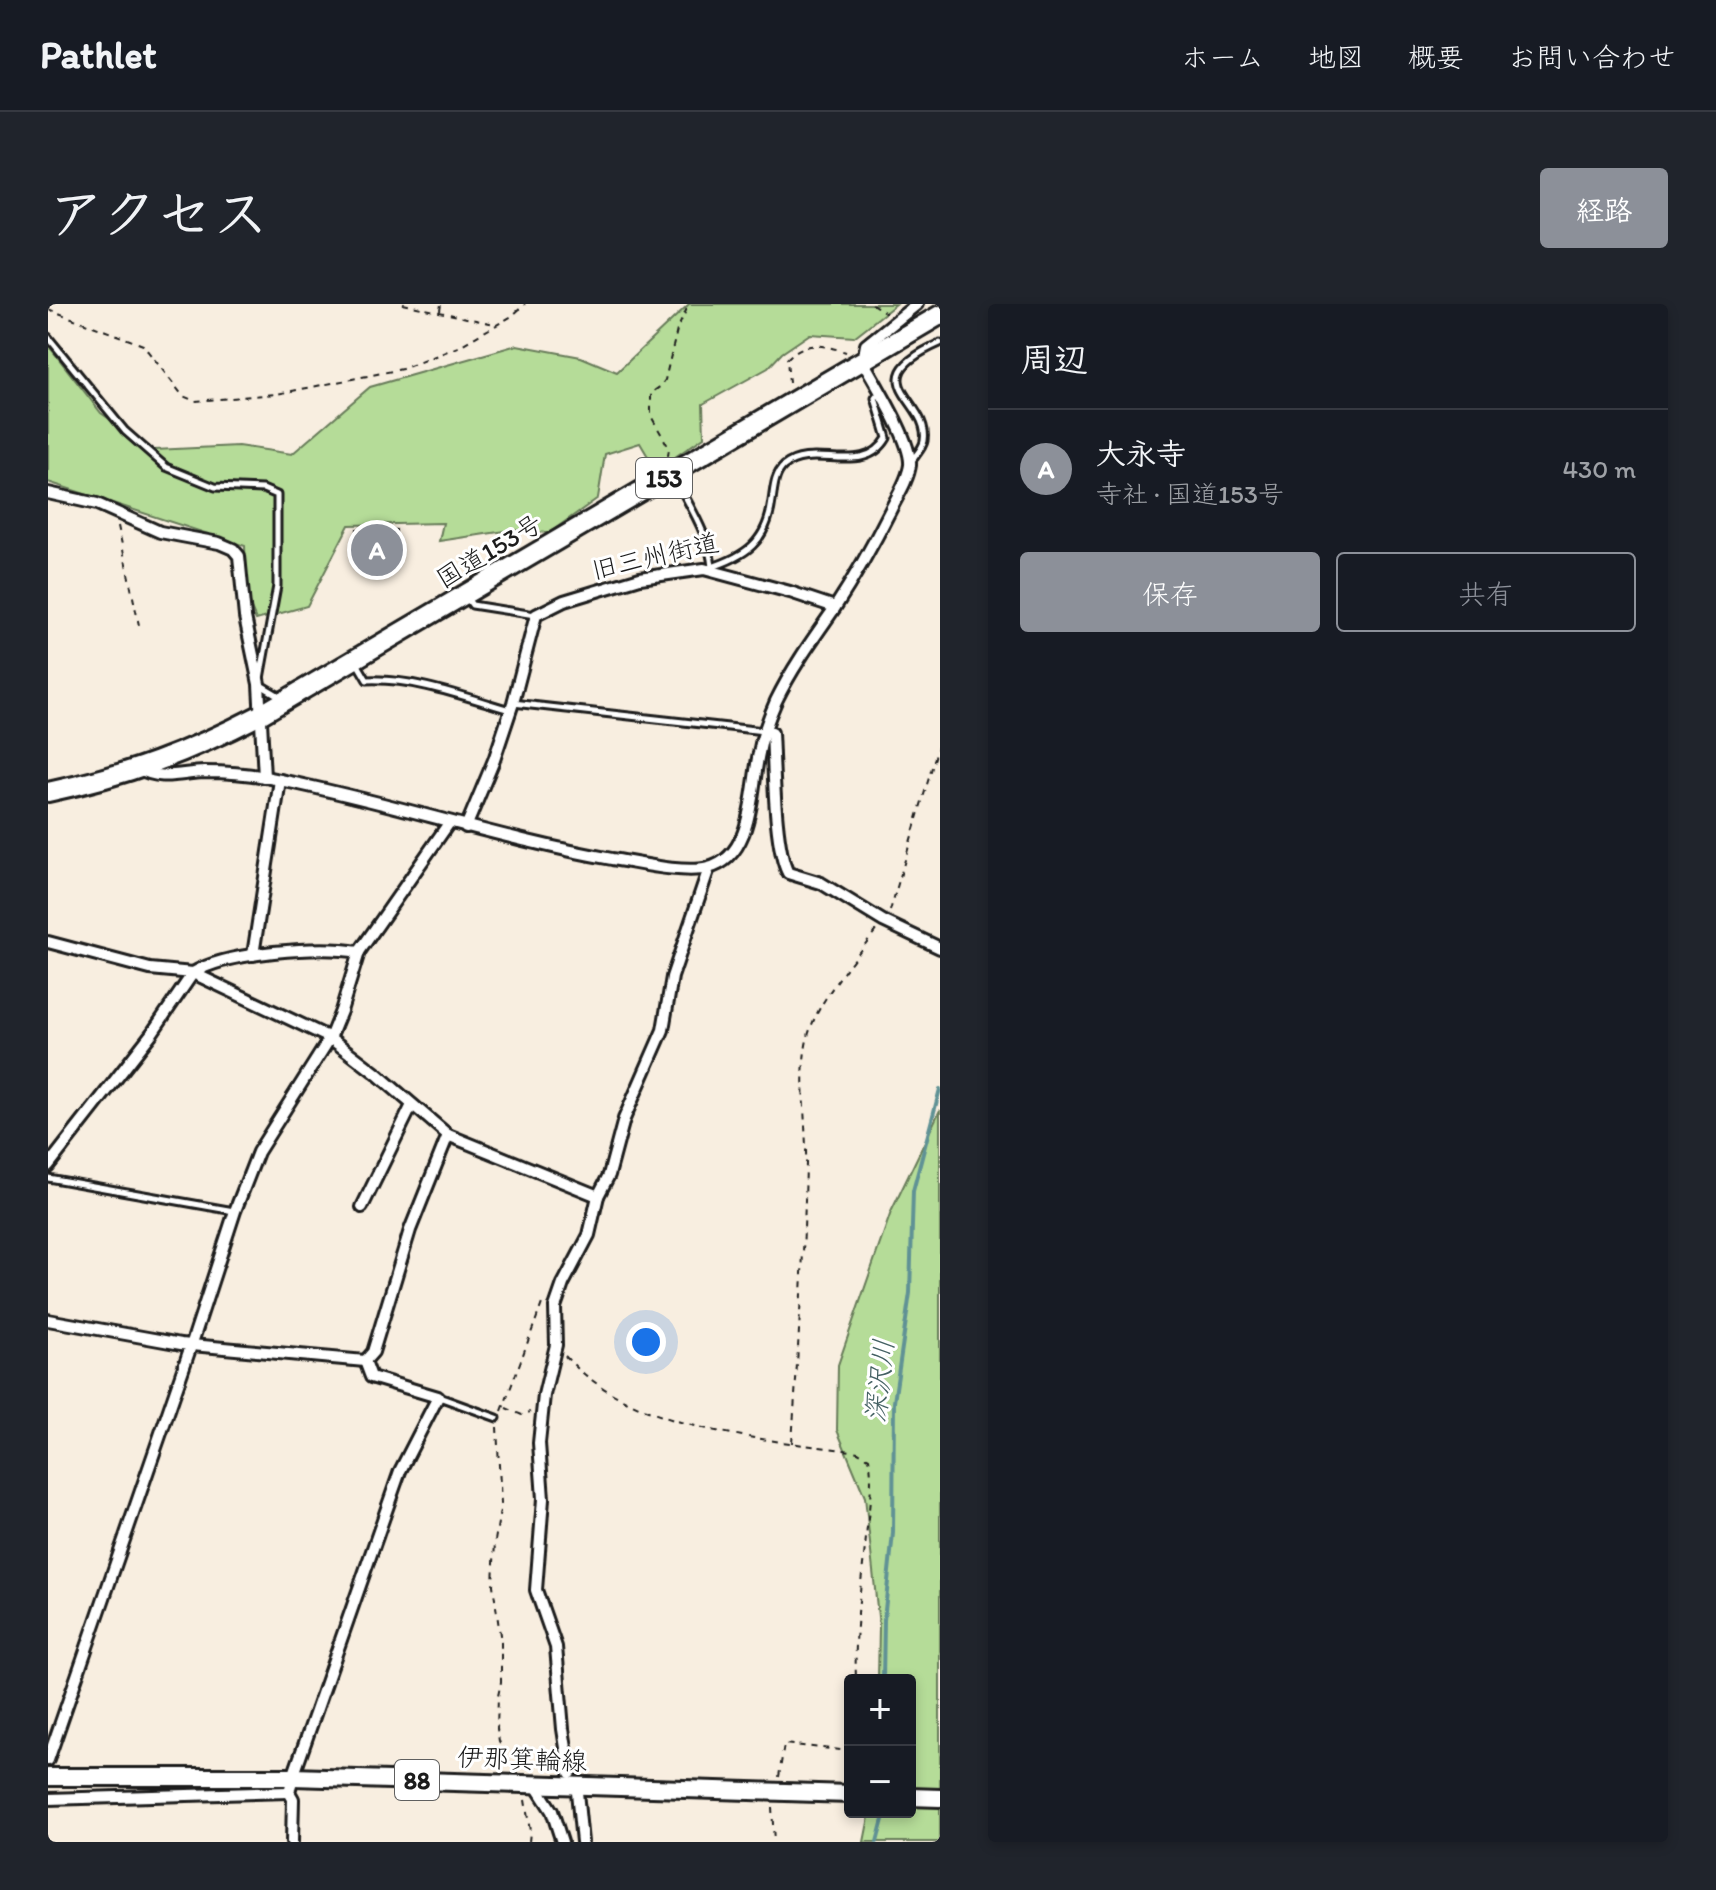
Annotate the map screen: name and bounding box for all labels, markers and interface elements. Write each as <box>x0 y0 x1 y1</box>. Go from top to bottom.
text: Pathlet <box>40 32 157 78</box>
text: ホーム <box>1181 40 1264 74</box>
text: 地図 <box>1308 40 1364 74</box>
text: 概要 <box>1408 40 1464 74</box>
text: お問い合わせ <box>1508 40 1676 74</box>
button: 経路 <box>1540 168 1668 248</box>
text: アクセス <box>48 180 269 247</box>
text: 周辺 <box>1020 339 1088 380</box>
text: 大永寺 <box>1096 435 1186 472</box>
text: A <box>1038 453 1054 485</box>
text: 430 m <box>1562 453 1636 485</box>
road number: 153 <box>636 458 692 498</box>
text: 寺社 · 国道153号 <box>1096 478 1284 510</box>
street label: 国道153号 <box>430 507 548 595</box>
pin: A <box>351 520 403 580</box>
street label: 旧三州街道 <box>588 526 722 586</box>
button: 保存 <box>1020 552 1320 632</box>
button: 共有 <box>1336 552 1636 632</box>
your location <box>626 1322 666 1362</box>
water label: 深沢川 <box>858 1337 900 1425</box>
map controls <box>844 1674 916 1818</box>
button: + <box>844 1674 916 1746</box>
street label: 伊那箕輪線 <box>456 1741 588 1777</box>
button: − <box>844 1746 916 1818</box>
road number: 88 <box>395 1760 439 1800</box>

